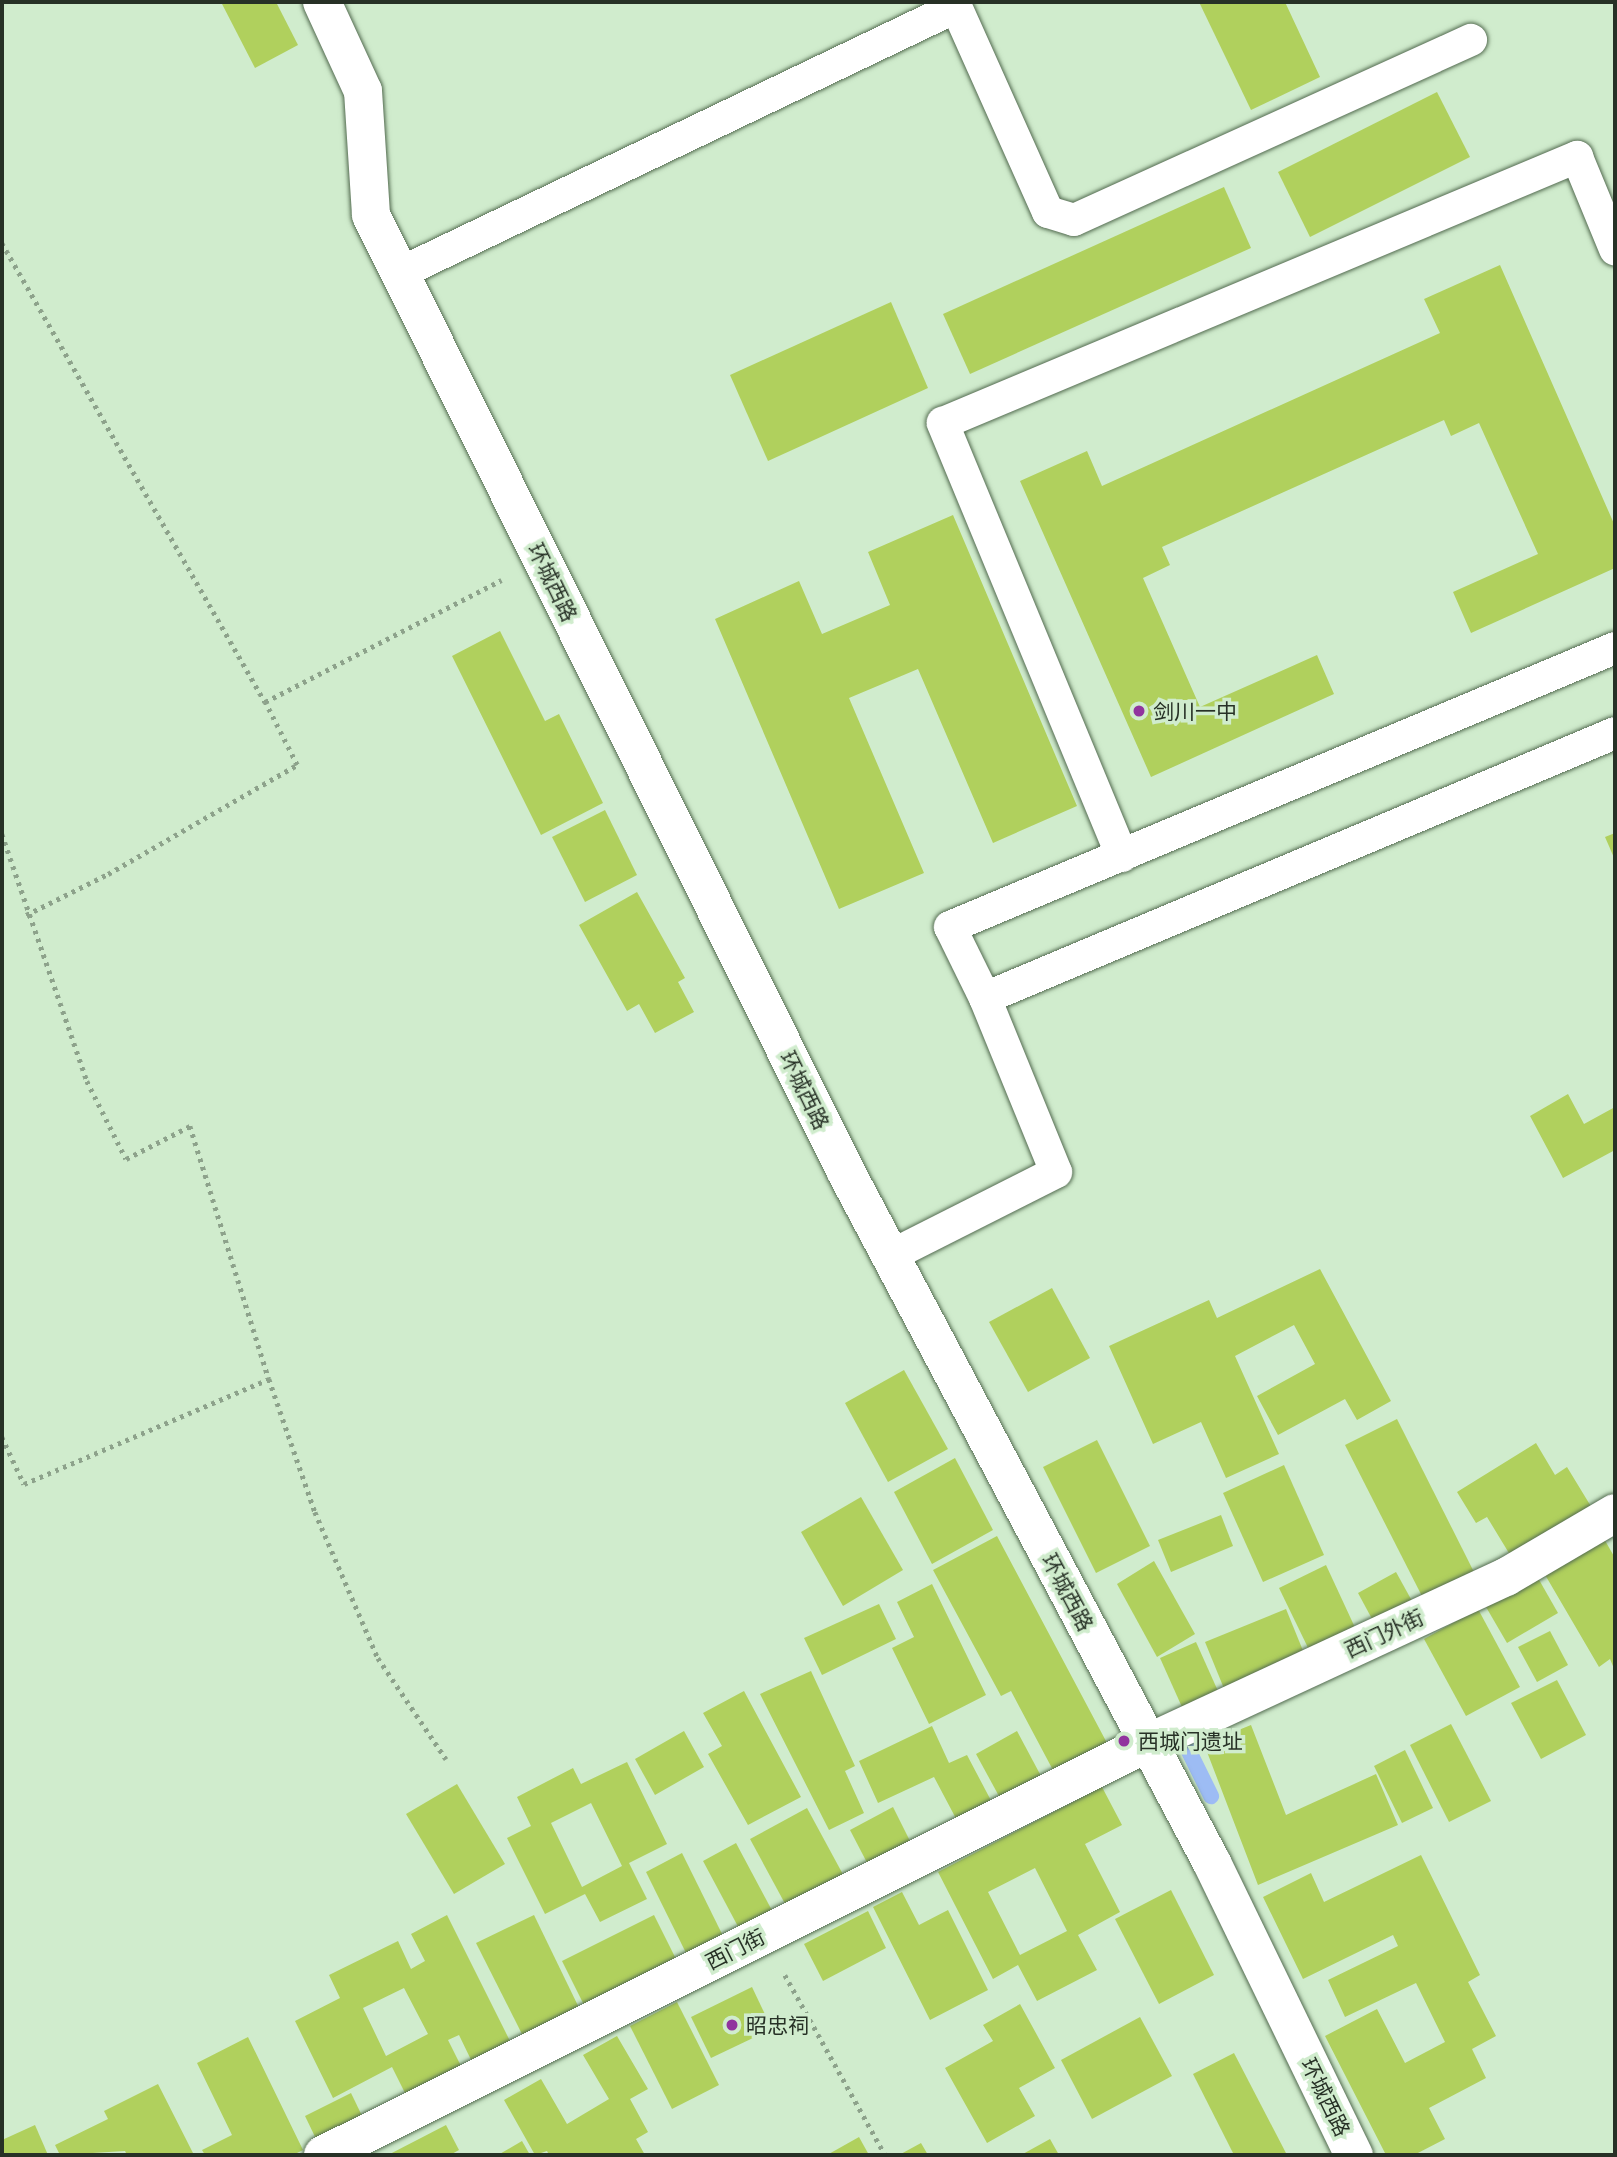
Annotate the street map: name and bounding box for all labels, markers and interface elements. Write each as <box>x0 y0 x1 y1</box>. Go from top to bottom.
street label: 环城西路 <box>523 539 583 625</box>
place label: 剑川一中 <box>1153 698 1237 724</box>
marker: 剑川一中 <box>1131 703 1147 719</box>
street label: 环城西路 <box>775 1047 835 1133</box>
street label: 环城西路 <box>1037 1549 1099 1635</box>
street label: 西门外街 <box>1341 1604 1427 1662</box>
place label: 西城门遗址 <box>1138 1728 1243 1754</box>
marker: 西城门遗址 <box>1116 1733 1132 1749</box>
street label: 西门街 <box>701 1923 769 1975</box>
place label: 昭忠祠 <box>746 2012 809 2038</box>
marker: 昭忠祠 <box>724 2017 740 2033</box>
street label: 环城西路 <box>1296 2054 1356 2140</box>

